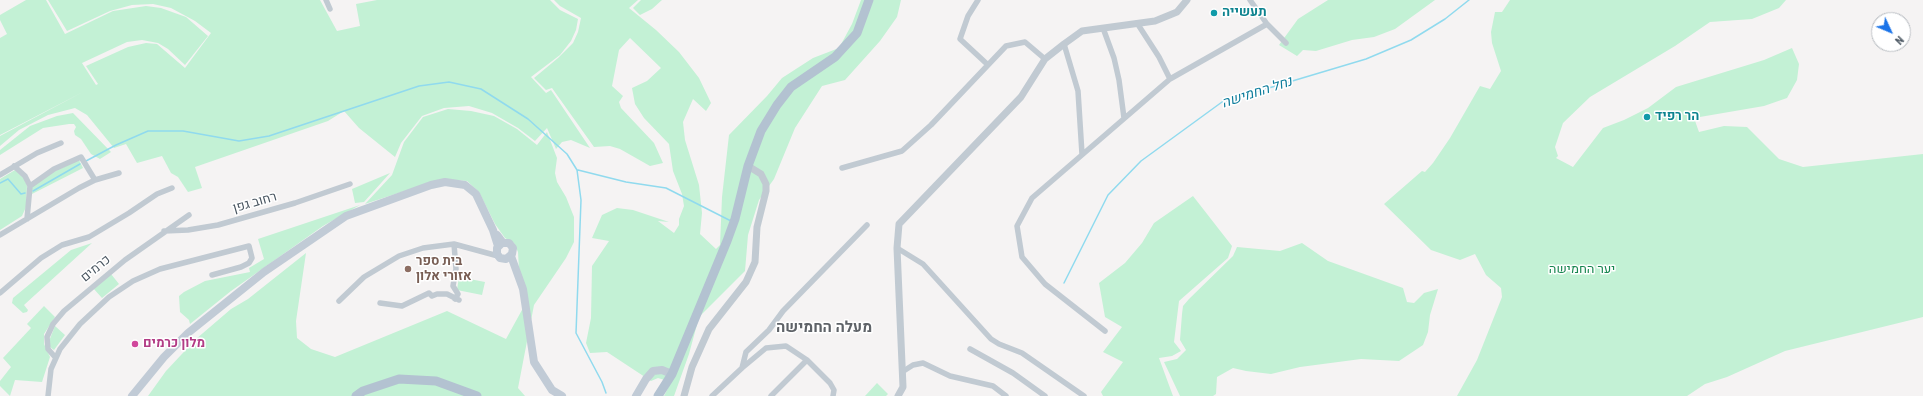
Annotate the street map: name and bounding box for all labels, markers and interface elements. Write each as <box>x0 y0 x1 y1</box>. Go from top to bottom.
place label: תעשייה <box>1222 5 1267 21</box>
marker: תעשייה <box>1209 8 1219 18</box>
north arrow <box>1871 12 1911 52</box>
text: N <box>1892 33 1906 47</box>
water label: נחל החמישה <box>1220 74 1294 112</box>
place label: הר רפיד <box>1655 109 1699 125</box>
marker: הר רפיד <box>1642 112 1652 122</box>
street label: רחוב גפן <box>231 189 279 217</box>
street label: כרמים <box>78 252 114 286</box>
place label: בית ספר אזורי אלון <box>416 254 472 285</box>
park label: יער החמישה <box>1549 262 1615 278</box>
marker: בית ספר אזורי אלון <box>403 264 413 274</box>
district label: מעלה החמישה <box>776 319 872 337</box>
place label: מלון כרמים <box>143 336 205 352</box>
marker: מלון כרמים <box>130 339 140 349</box>

